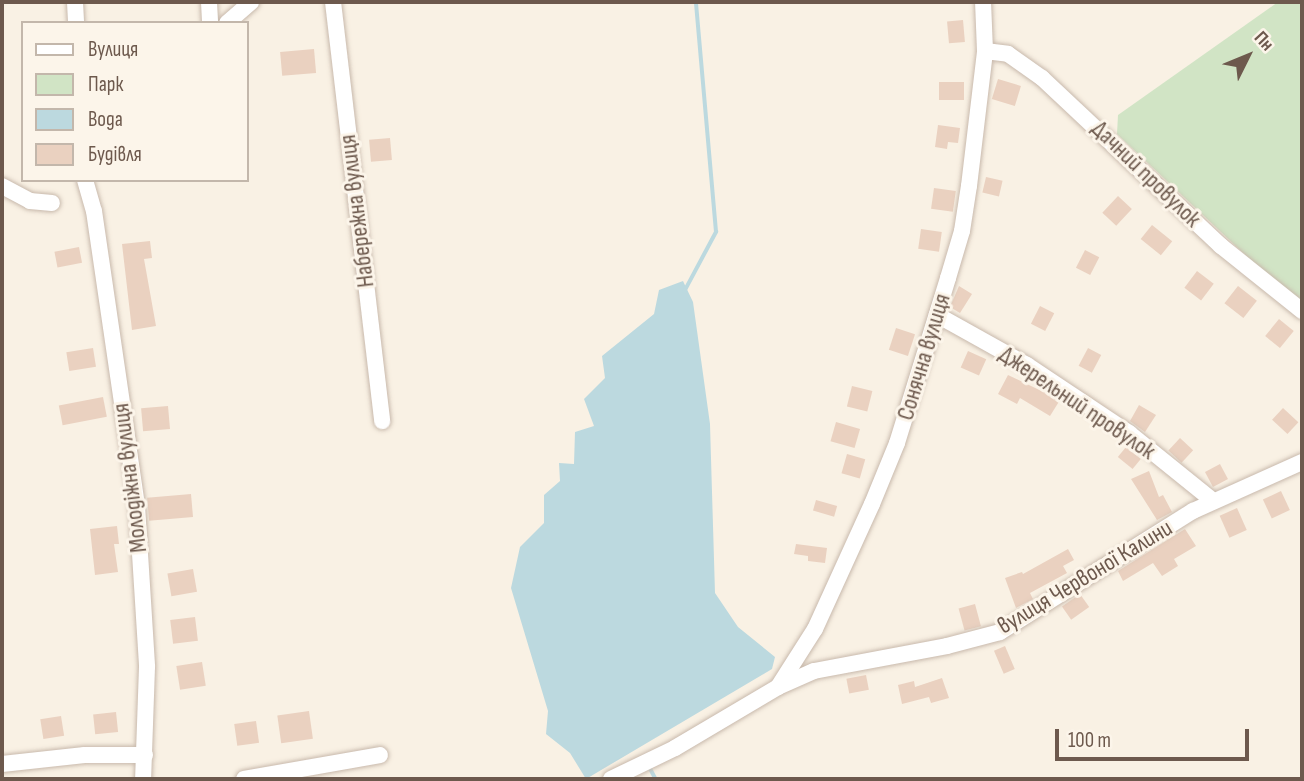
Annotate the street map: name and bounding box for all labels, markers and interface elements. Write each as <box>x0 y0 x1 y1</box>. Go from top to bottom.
legend <box>21 21 248 182</box>
north arrow <box>1213 21 1283 91</box>
text: Пн <box>1249 27 1278 56</box>
text: Вулиця <box>88 37 138 62</box>
text: Парк <box>88 72 123 97</box>
text: Вода <box>88 107 123 132</box>
street label: Дачний провулок <box>1085 115 1207 233</box>
street label: Набережна вулиця <box>333 133 381 289</box>
text: Будівля <box>88 142 142 167</box>
street label: Сонячна вулиця <box>891 290 957 424</box>
street label: Джерельний провулок <box>993 340 1161 466</box>
street label: Молодіжна вулиця <box>107 402 153 554</box>
street label: вулиця Червоної Калини <box>992 513 1178 641</box>
scale bar <box>1059 714 1253 758</box>
text: 100 m <box>1068 728 1111 753</box>

